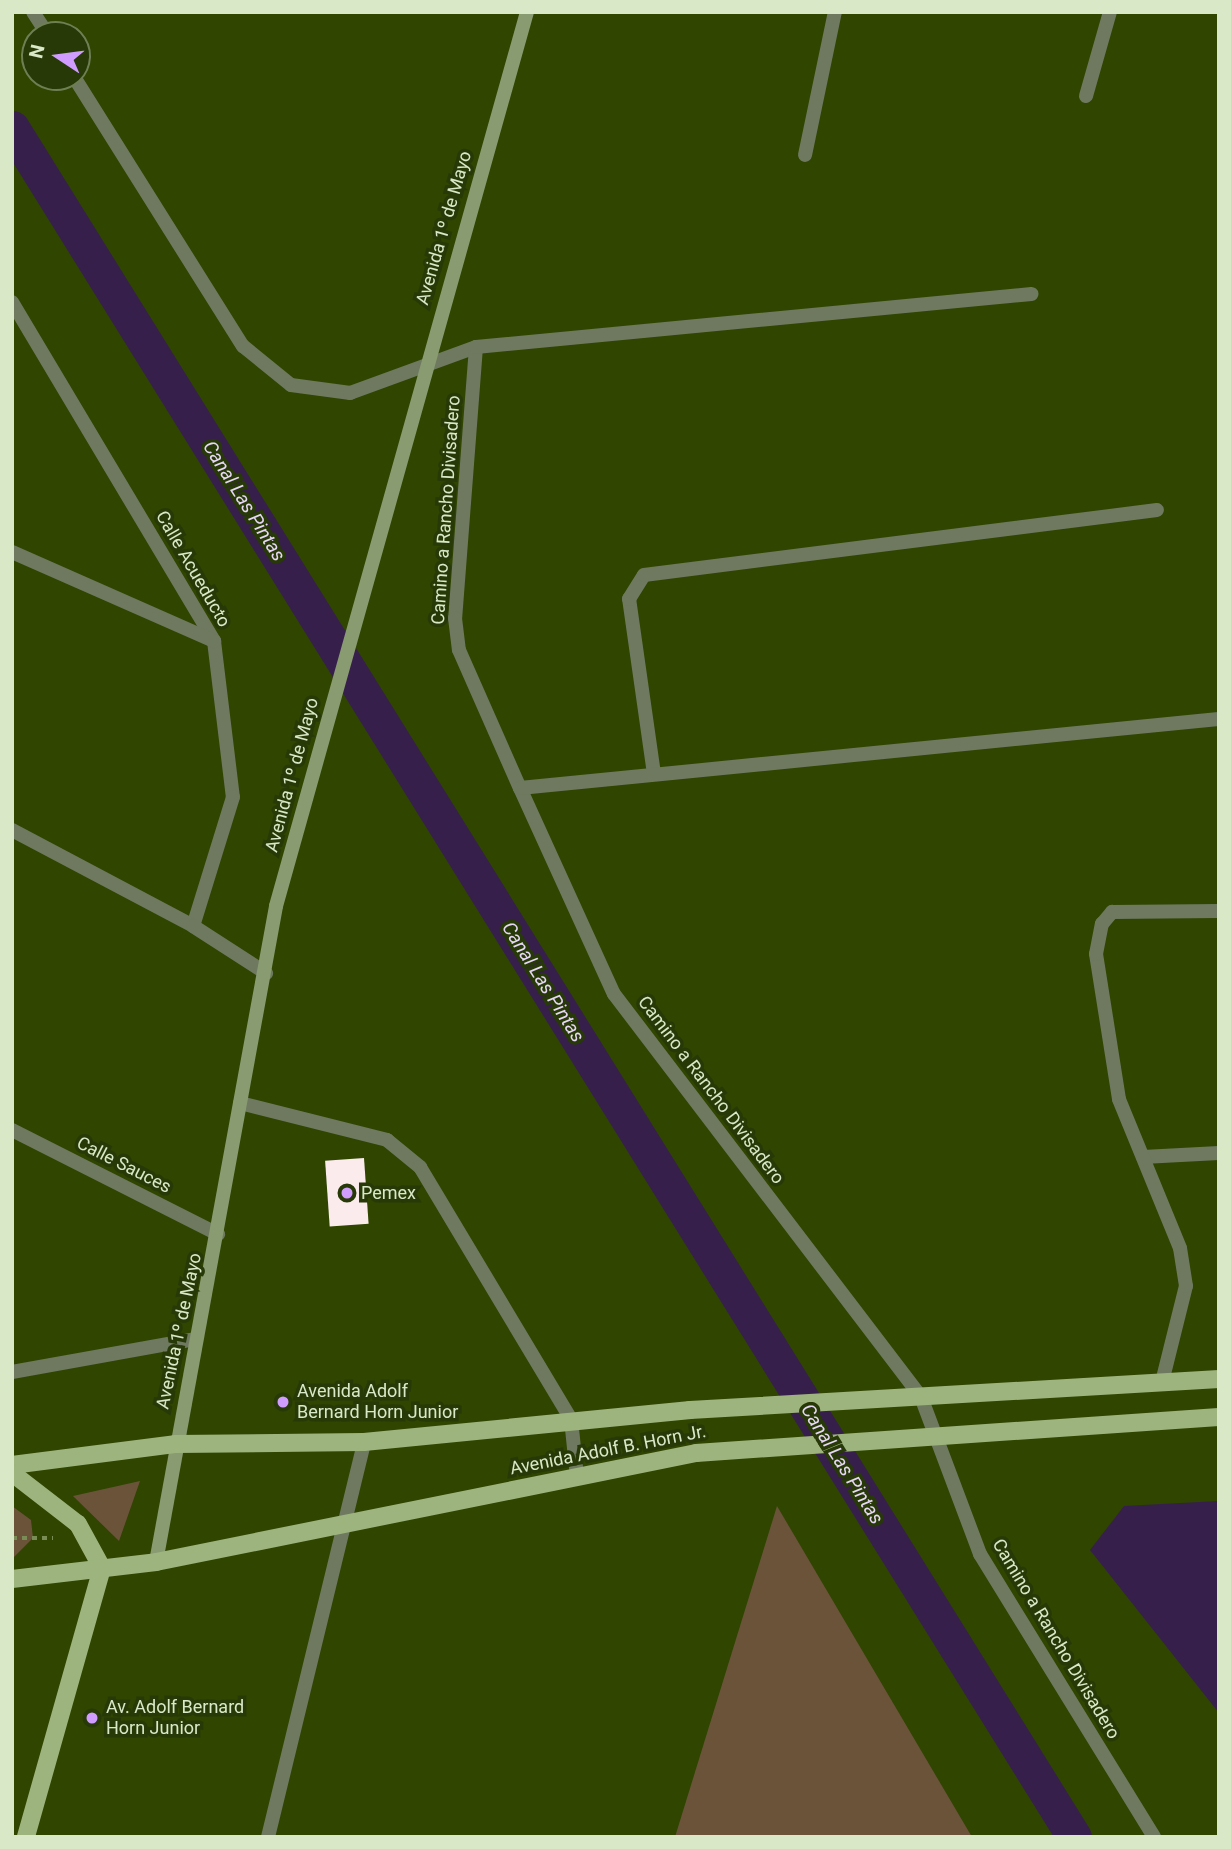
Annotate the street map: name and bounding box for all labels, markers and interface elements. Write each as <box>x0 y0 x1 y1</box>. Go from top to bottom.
north arrow <box>21 21 91 91</box>
text: N <box>24 42 50 61</box>
street label: Avenida 1º de Mayo <box>412 149 476 307</box>
street label: Camino a Rancho Divisadero <box>427 395 465 625</box>
water label: Canal Las Pintas <box>198 437 290 565</box>
street label: Calle Acueducto <box>151 507 235 631</box>
street label: Avenida 1º de Mayo <box>261 695 323 855</box>
water label: Canal Las Pintas <box>497 918 589 1046</box>
street label: Camino a Rancho Divisadero <box>633 992 789 1188</box>
street label: Calle Sauces <box>73 1132 175 1198</box>
place label: Pemex <box>361 1182 416 1204</box>
marker: Pemex <box>339 1185 355 1201</box>
street label: Avenida 1º de Mayo <box>152 1251 206 1411</box>
place label: Avenida Adolf Bernard Horn Junior <box>297 1381 458 1424</box>
marker: Avenida Adolf Bernard Horn Junior <box>275 1394 291 1410</box>
water label: Canal Las Pintas <box>796 1400 888 1528</box>
street label: Avenida Adolf B. Horn Jr. <box>508 1420 708 1480</box>
street label: Camino a Rancho Divisadero <box>988 1535 1124 1743</box>
place label: Av. Adolf Bernard Horn Junior <box>106 1697 244 1740</box>
marker: Av. Adolf Bernard Horn Junior <box>84 1710 100 1726</box>

